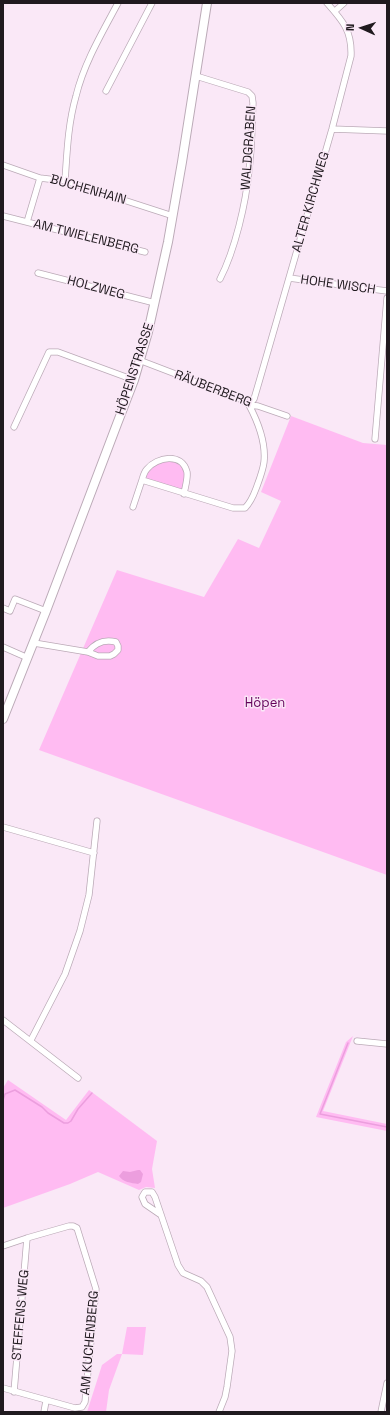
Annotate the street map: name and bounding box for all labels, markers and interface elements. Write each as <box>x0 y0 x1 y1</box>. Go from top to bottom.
north arrow <box>342 8 382 48</box>
text: N <box>343 23 357 31</box>
street label: WALDGRABEN <box>238 105 260 191</box>
street label: ALTER KIRCHWEG <box>289 150 333 254</box>
street label: BUCHENHAIN <box>48 172 128 208</box>
street label: AM TWIELENBERG <box>32 216 140 258</box>
street label: HOHE WISCH <box>299 272 377 298</box>
street label: HOLZWEG <box>65 273 127 303</box>
street label: HÖPENSTRASSE <box>113 321 157 417</box>
street label: RÄUBERBERG <box>172 367 254 411</box>
park label: Höpen <box>245 695 285 711</box>
street label: STEFFENS WEG <box>9 1269 33 1361</box>
street label: AM KUCHENBERG <box>78 1290 102 1396</box>

